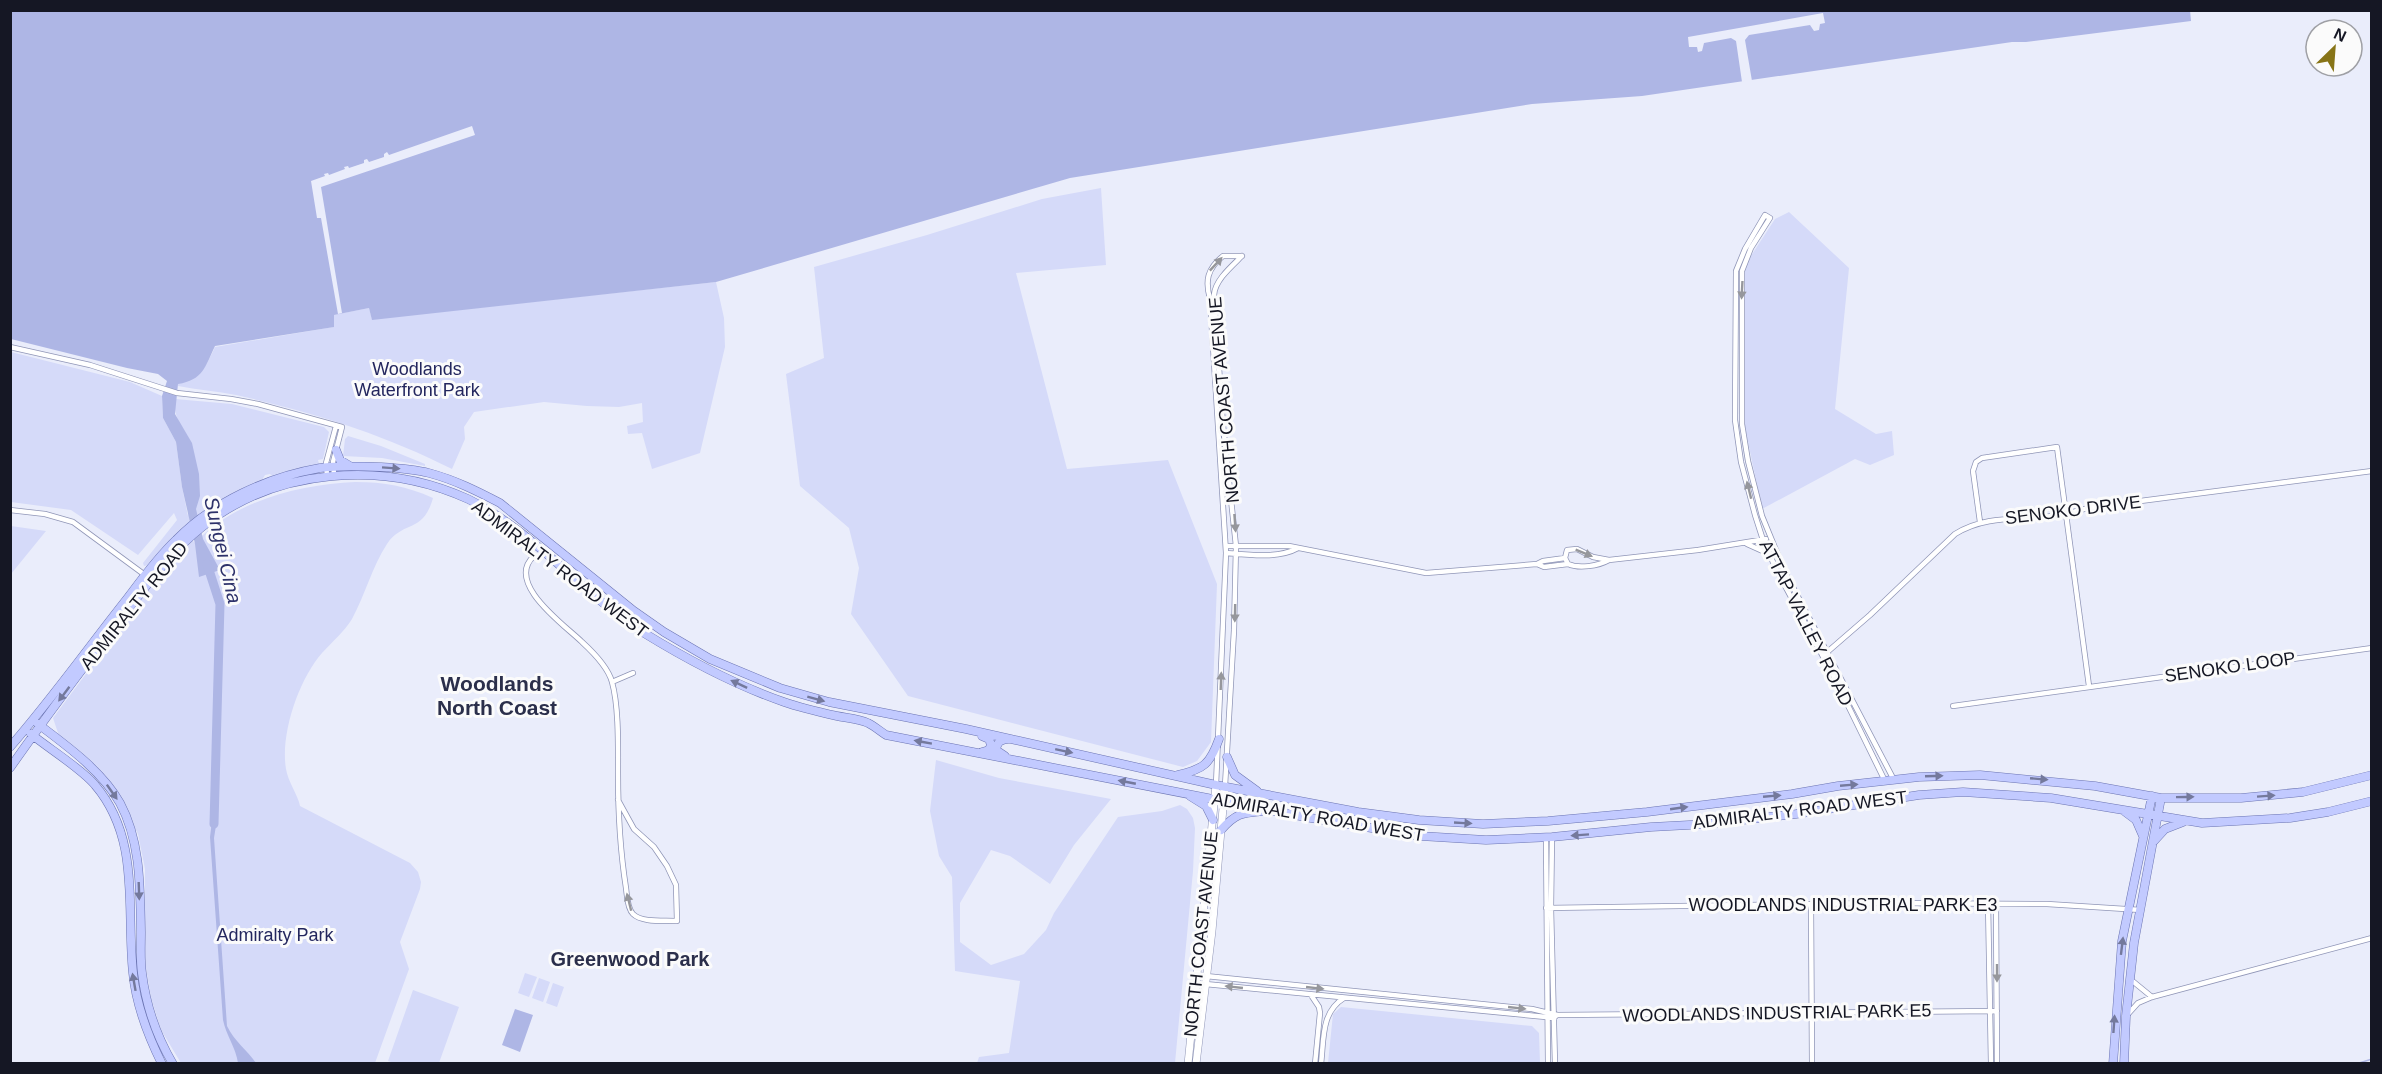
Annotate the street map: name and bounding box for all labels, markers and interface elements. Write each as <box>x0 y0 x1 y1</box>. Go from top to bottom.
north arrow <box>2304 18 2364 78</box>
text: N <box>2331 25 2349 45</box>
one-way arrow <box>1209 256 1223 271</box>
one-way arrow <box>1737 281 1746 300</box>
street label: NORTH COAST AVENUE <box>1205 296 1243 504</box>
park label: Woodlands Waterfront Park <box>354 359 481 400</box>
one-way arrow <box>382 463 401 473</box>
one-way arrow <box>1743 481 1753 499</box>
street label: SENOKO DRIVE <box>2004 492 2142 528</box>
water label: Sungei Cina <box>200 494 246 606</box>
street label: ADMIRALTY ROAD WEST <box>468 496 652 642</box>
one-way arrow <box>1230 513 1239 532</box>
street label: ATTAP VALLEY ROAD <box>1755 537 1857 709</box>
street label: ADMIRALTY ROAD <box>76 538 192 674</box>
one-way arrow <box>1575 548 1593 558</box>
one-way arrow <box>1230 603 1239 622</box>
street label: SENOKO LOOP <box>2163 648 2297 686</box>
one-way arrow <box>1217 671 1226 690</box>
district label: Woodlands North Coast <box>437 672 557 719</box>
one-way arrow <box>730 679 747 688</box>
one-way arrow <box>58 686 70 702</box>
one-way arrow <box>807 694 825 704</box>
one-way arrow <box>914 737 933 746</box>
one-way arrow <box>1055 746 1073 756</box>
one-way arrow <box>1925 772 1944 781</box>
one-way arrow <box>2030 775 2049 784</box>
one-way arrow <box>1117 777 1136 786</box>
one-way arrow <box>1839 780 1858 790</box>
one-way arrow <box>106 783 118 799</box>
street label: ADMIRALTY ROAD WEST <box>1692 787 1908 833</box>
street label: ADMIRALTY ROAD WEST <box>1210 788 1426 846</box>
one-way arrow <box>1762 791 1781 801</box>
one-way arrow <box>2175 792 2194 802</box>
one-way arrow <box>2257 792 2276 801</box>
one-way arrow <box>1669 803 1688 812</box>
one-way arrow <box>1454 818 1473 827</box>
street label: NORTH COAST AVENUE <box>1180 830 1222 1038</box>
one-way arrow <box>1571 830 1590 840</box>
one-way arrow <box>135 882 144 901</box>
one-way arrow <box>624 892 633 911</box>
street label: WOODLANDS INDUSTRIAL PARK E3 <box>1688 895 1998 915</box>
park label: Admiralty Park <box>216 925 335 945</box>
one-way arrow <box>2117 937 2127 956</box>
district label: Greenwood Park <box>551 948 710 970</box>
one-way arrow <box>1992 964 2002 983</box>
one-way arrow <box>130 972 139 991</box>
one-way arrow <box>1225 982 1244 992</box>
one-way arrow <box>1306 983 1325 993</box>
street label: WOODLANDS INDUSTRIAL PARK E5 <box>1622 1000 1932 1026</box>
one-way arrow <box>1507 1003 1526 1013</box>
one-way arrow <box>2110 1014 2119 1033</box>

